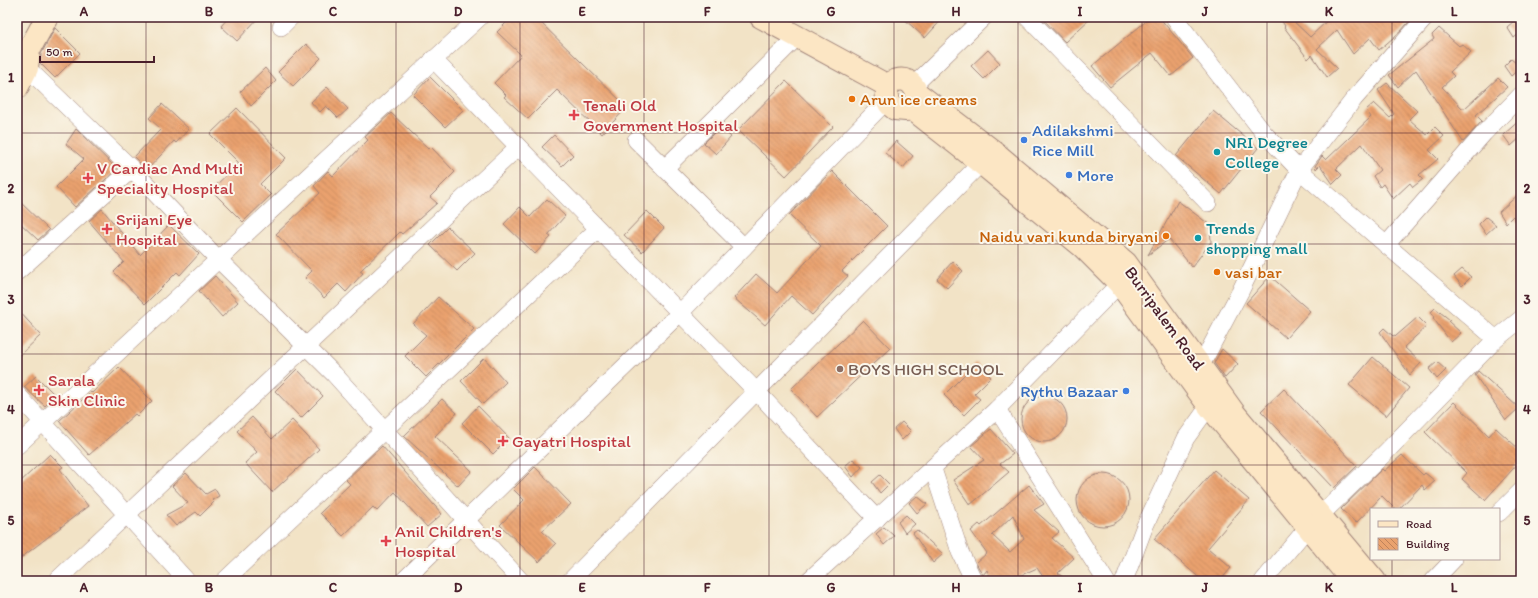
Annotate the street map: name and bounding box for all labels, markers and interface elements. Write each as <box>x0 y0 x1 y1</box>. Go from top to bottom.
text: A <box>79 4 89 19</box>
text: B <box>205 4 214 19</box>
text: C <box>329 4 338 19</box>
text: D <box>454 4 463 19</box>
text: E <box>578 4 586 19</box>
text: F <box>704 4 711 19</box>
text: G <box>827 4 836 19</box>
text: H <box>952 4 961 19</box>
text: I <box>1078 4 1083 19</box>
text: J <box>1201 4 1209 19</box>
text: K <box>1325 4 1334 19</box>
text: L <box>1451 4 1458 19</box>
scale bar <box>40 38 154 64</box>
text: 50 m <box>46 45 72 59</box>
text: 1 <box>8 70 14 85</box>
text: 1 <box>1524 70 1530 85</box>
place label: Arun ice creams <box>860 89 977 109</box>
marker: Arun ice creams <box>847 94 857 104</box>
place label: Tenali Old Government Hospital <box>583 95 738 135</box>
marker: Tenali Old Government Hospital <box>568 109 580 121</box>
place label: Adilakshmi Rice Mill <box>1032 120 1113 160</box>
place label: NRI Degree College <box>1225 132 1308 172</box>
marker: Adilakshmi Rice Mill <box>1019 135 1029 145</box>
marker: NRI Degree College <box>1212 147 1222 157</box>
place label: V Cardiac And Multi Speciality Hospital <box>97 158 243 198</box>
place label: More <box>1077 165 1114 185</box>
marker: More <box>1064 170 1074 180</box>
marker: V Cardiac And Multi Speciality Hospital <box>82 172 94 184</box>
text: 2 <box>8 181 15 196</box>
text: 2 <box>1524 181 1531 196</box>
place label: Srijani Eye Hospital <box>116 209 192 249</box>
place label: Trends shopping mall <box>1206 218 1308 258</box>
marker: Srijani Eye Hospital <box>101 223 113 235</box>
place label: Naidu vari kunda biryani <box>979 226 1158 246</box>
marker: Naidu vari kunda biryani <box>1161 231 1171 241</box>
marker: Trends shopping mall <box>1193 233 1203 243</box>
street label: Burripalem Road <box>1121 262 1210 374</box>
place label: vasi bar <box>1225 262 1282 282</box>
marker: vasi bar <box>1212 267 1222 277</box>
text: 3 <box>7 292 15 307</box>
text: 3 <box>1523 292 1531 307</box>
place label: BOYS HIGH SCHOOL <box>848 359 1004 379</box>
marker: BOYS HIGH SCHOOL <box>835 364 845 374</box>
place label: Sarala Skin Clinic <box>48 370 126 410</box>
place label: Rythu Bazaar <box>1020 381 1119 401</box>
marker: Sarala Skin Clinic <box>33 384 45 396</box>
marker: Rythu Bazaar <box>1121 386 1131 396</box>
text: 4 <box>7 402 15 417</box>
text: 4 <box>1523 402 1531 417</box>
place label: Gayatri Hospital <box>512 431 631 451</box>
marker: Gayatri Hospital <box>497 435 509 447</box>
legend <box>1370 508 1500 560</box>
text: 5 <box>8 513 15 528</box>
text: 5 <box>1524 513 1531 528</box>
text: Road <box>1406 517 1432 531</box>
place label: Anil Children's Hospital <box>395 521 502 561</box>
marker: Anil Children's Hospital <box>380 535 392 547</box>
text: Building <box>1406 537 1450 551</box>
text: A <box>79 580 89 595</box>
text: B <box>205 580 214 595</box>
text: C <box>329 580 338 595</box>
text: D <box>454 580 463 595</box>
text: E <box>578 580 586 595</box>
text: F <box>704 580 711 595</box>
text: G <box>827 580 836 595</box>
text: H <box>952 580 961 595</box>
text: I <box>1078 580 1083 595</box>
text: J <box>1201 580 1209 595</box>
text: K <box>1325 580 1334 595</box>
text: L <box>1451 580 1458 595</box>

